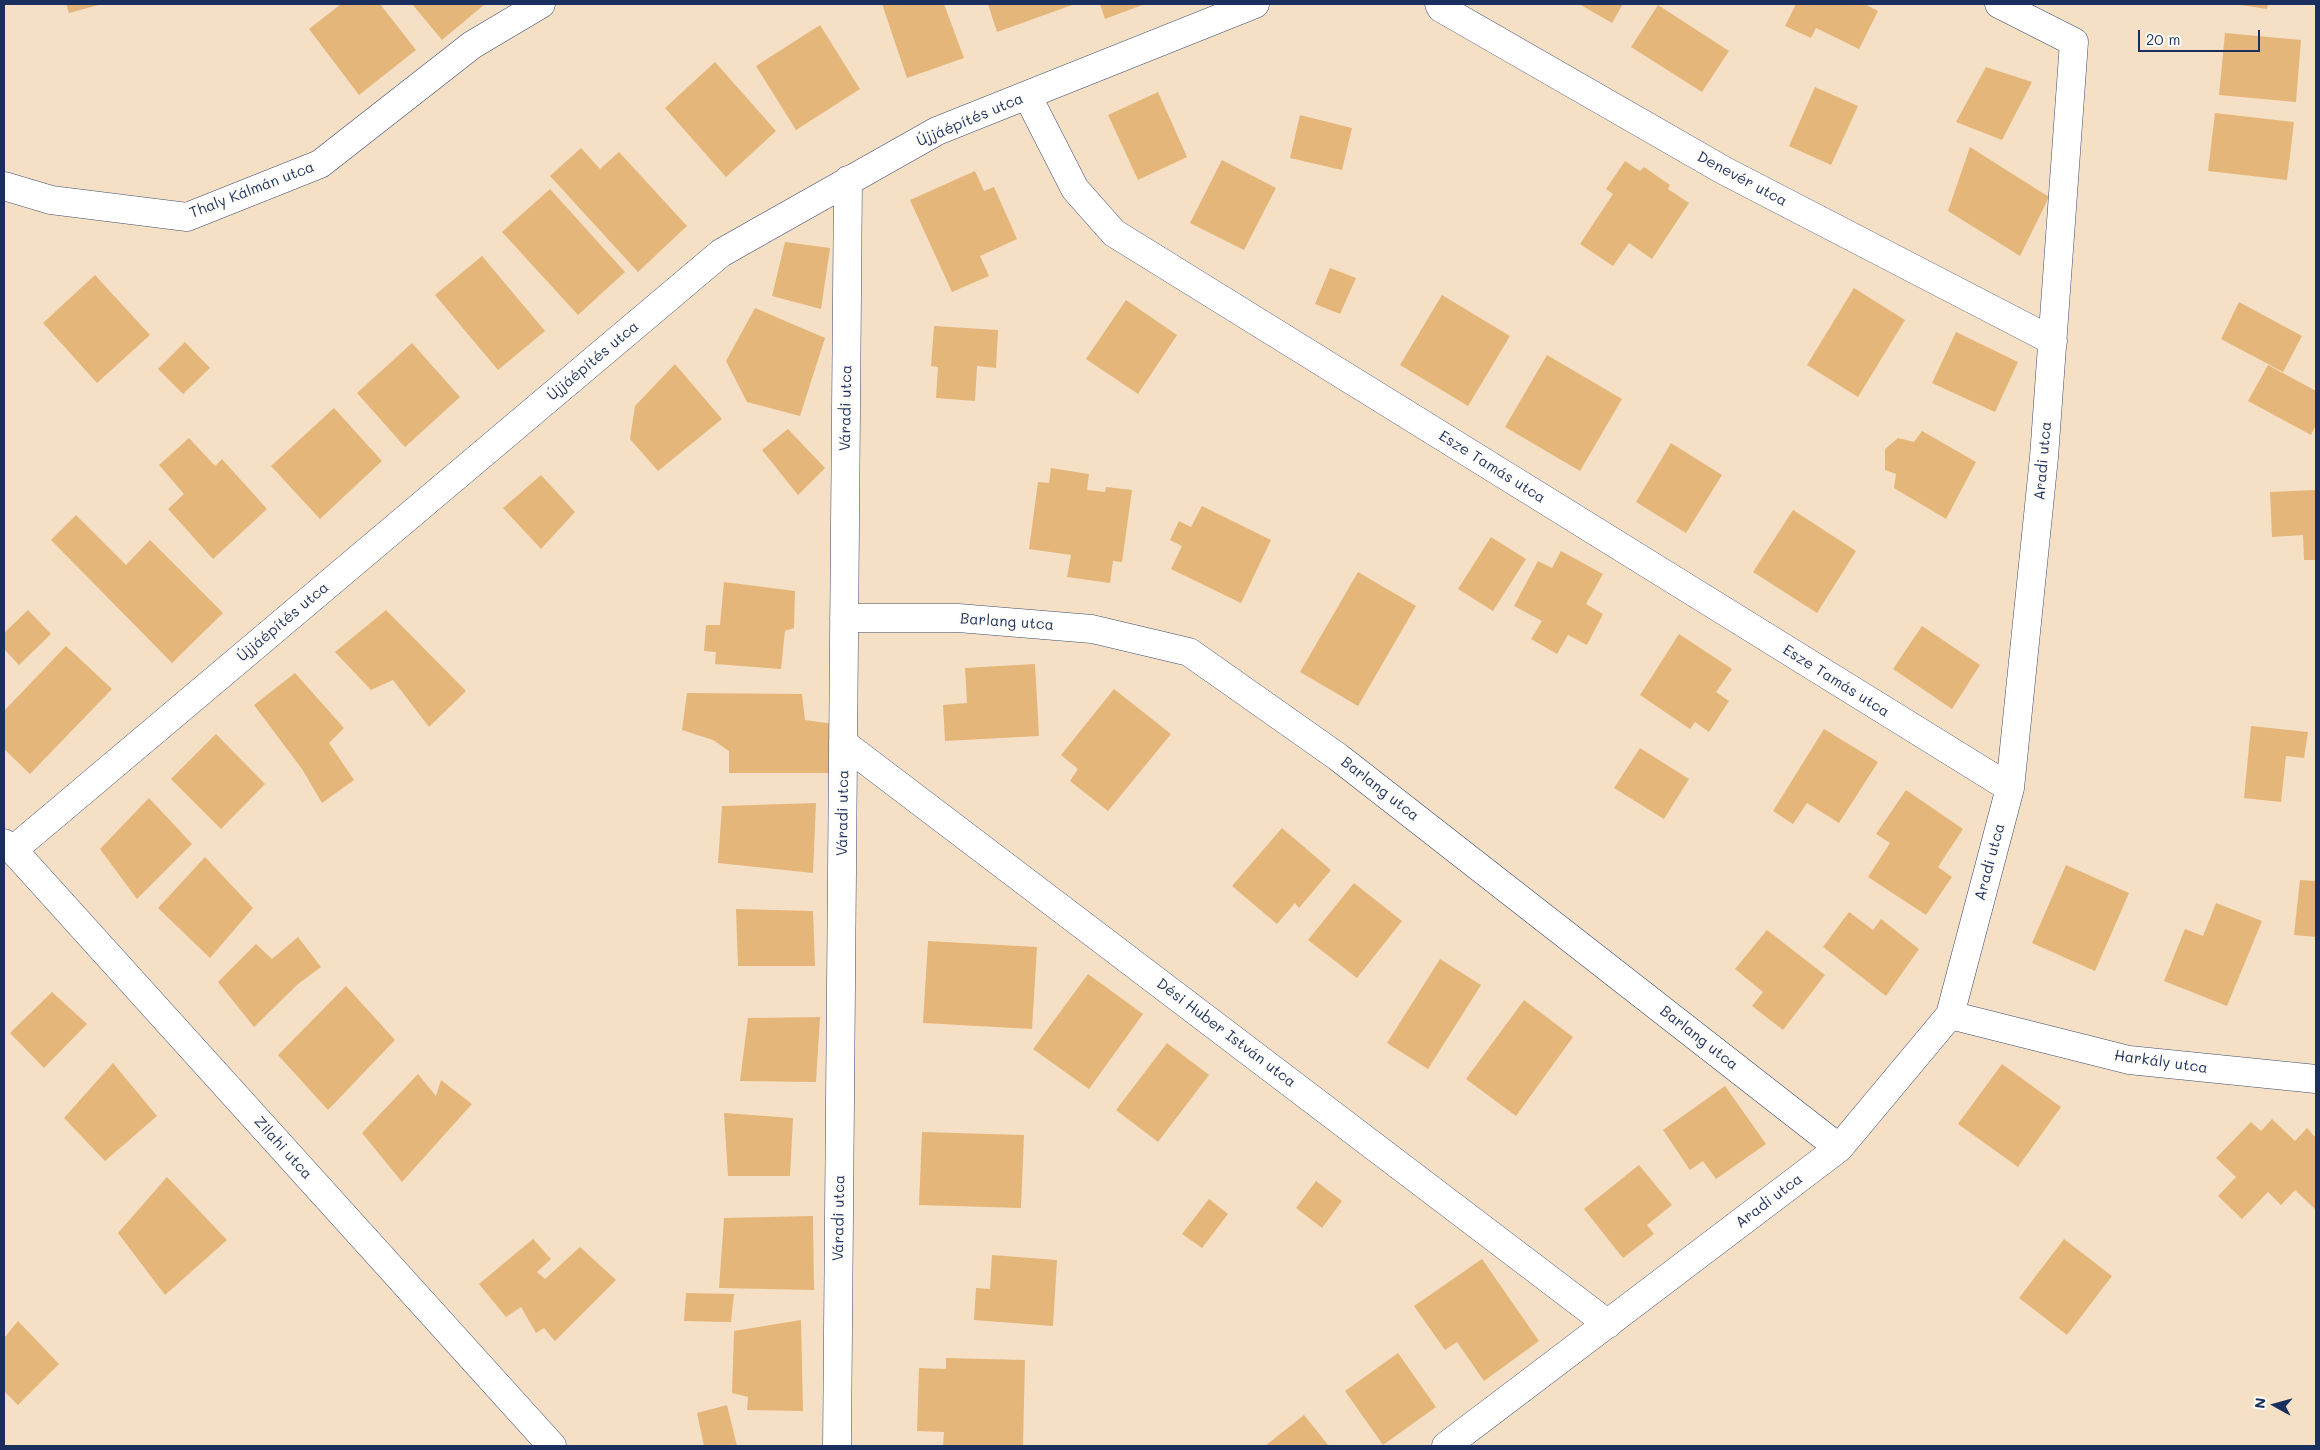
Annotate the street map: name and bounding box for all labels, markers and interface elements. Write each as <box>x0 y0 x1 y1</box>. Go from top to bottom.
scale bar <box>2140 20 2262 52</box>
text: 20 m <box>2146 29 2180 49</box>
street label: Újjáépítés utca <box>914 89 1026 151</box>
street label: Denevér utca <box>1694 148 1790 210</box>
street label: Thaly Kálmán utca <box>187 158 317 222</box>
street label: Újjáépítés utca <box>544 317 642 405</box>
street label: Váradi utca <box>836 365 856 451</box>
street label: Aradi utca <box>2031 421 2055 501</box>
street label: Esze Tamás utca <box>1435 427 1549 507</box>
street label: Újjáépítés utca <box>234 578 332 666</box>
street label: Barlang utca <box>959 610 1055 634</box>
street label: Esze Tamás utca <box>1779 641 1893 721</box>
street label: Barlang utca <box>1337 753 1423 825</box>
street label: Váradi utca <box>833 770 853 856</box>
street label: Aradi utca <box>1971 821 2009 903</box>
street label: Dési Huber István utca <box>1153 975 1299 1091</box>
street label: Barlang utca <box>1656 1002 1742 1074</box>
street label: Harkály utca <box>2113 1047 2209 1077</box>
street label: Zilahi utca <box>250 1113 316 1183</box>
street label: Aradi utca <box>1732 1170 1806 1232</box>
street label: Váradi utca <box>829 1175 849 1261</box>
north arrow <box>2250 1380 2300 1430</box>
text: N <box>2250 1397 2270 1410</box>

